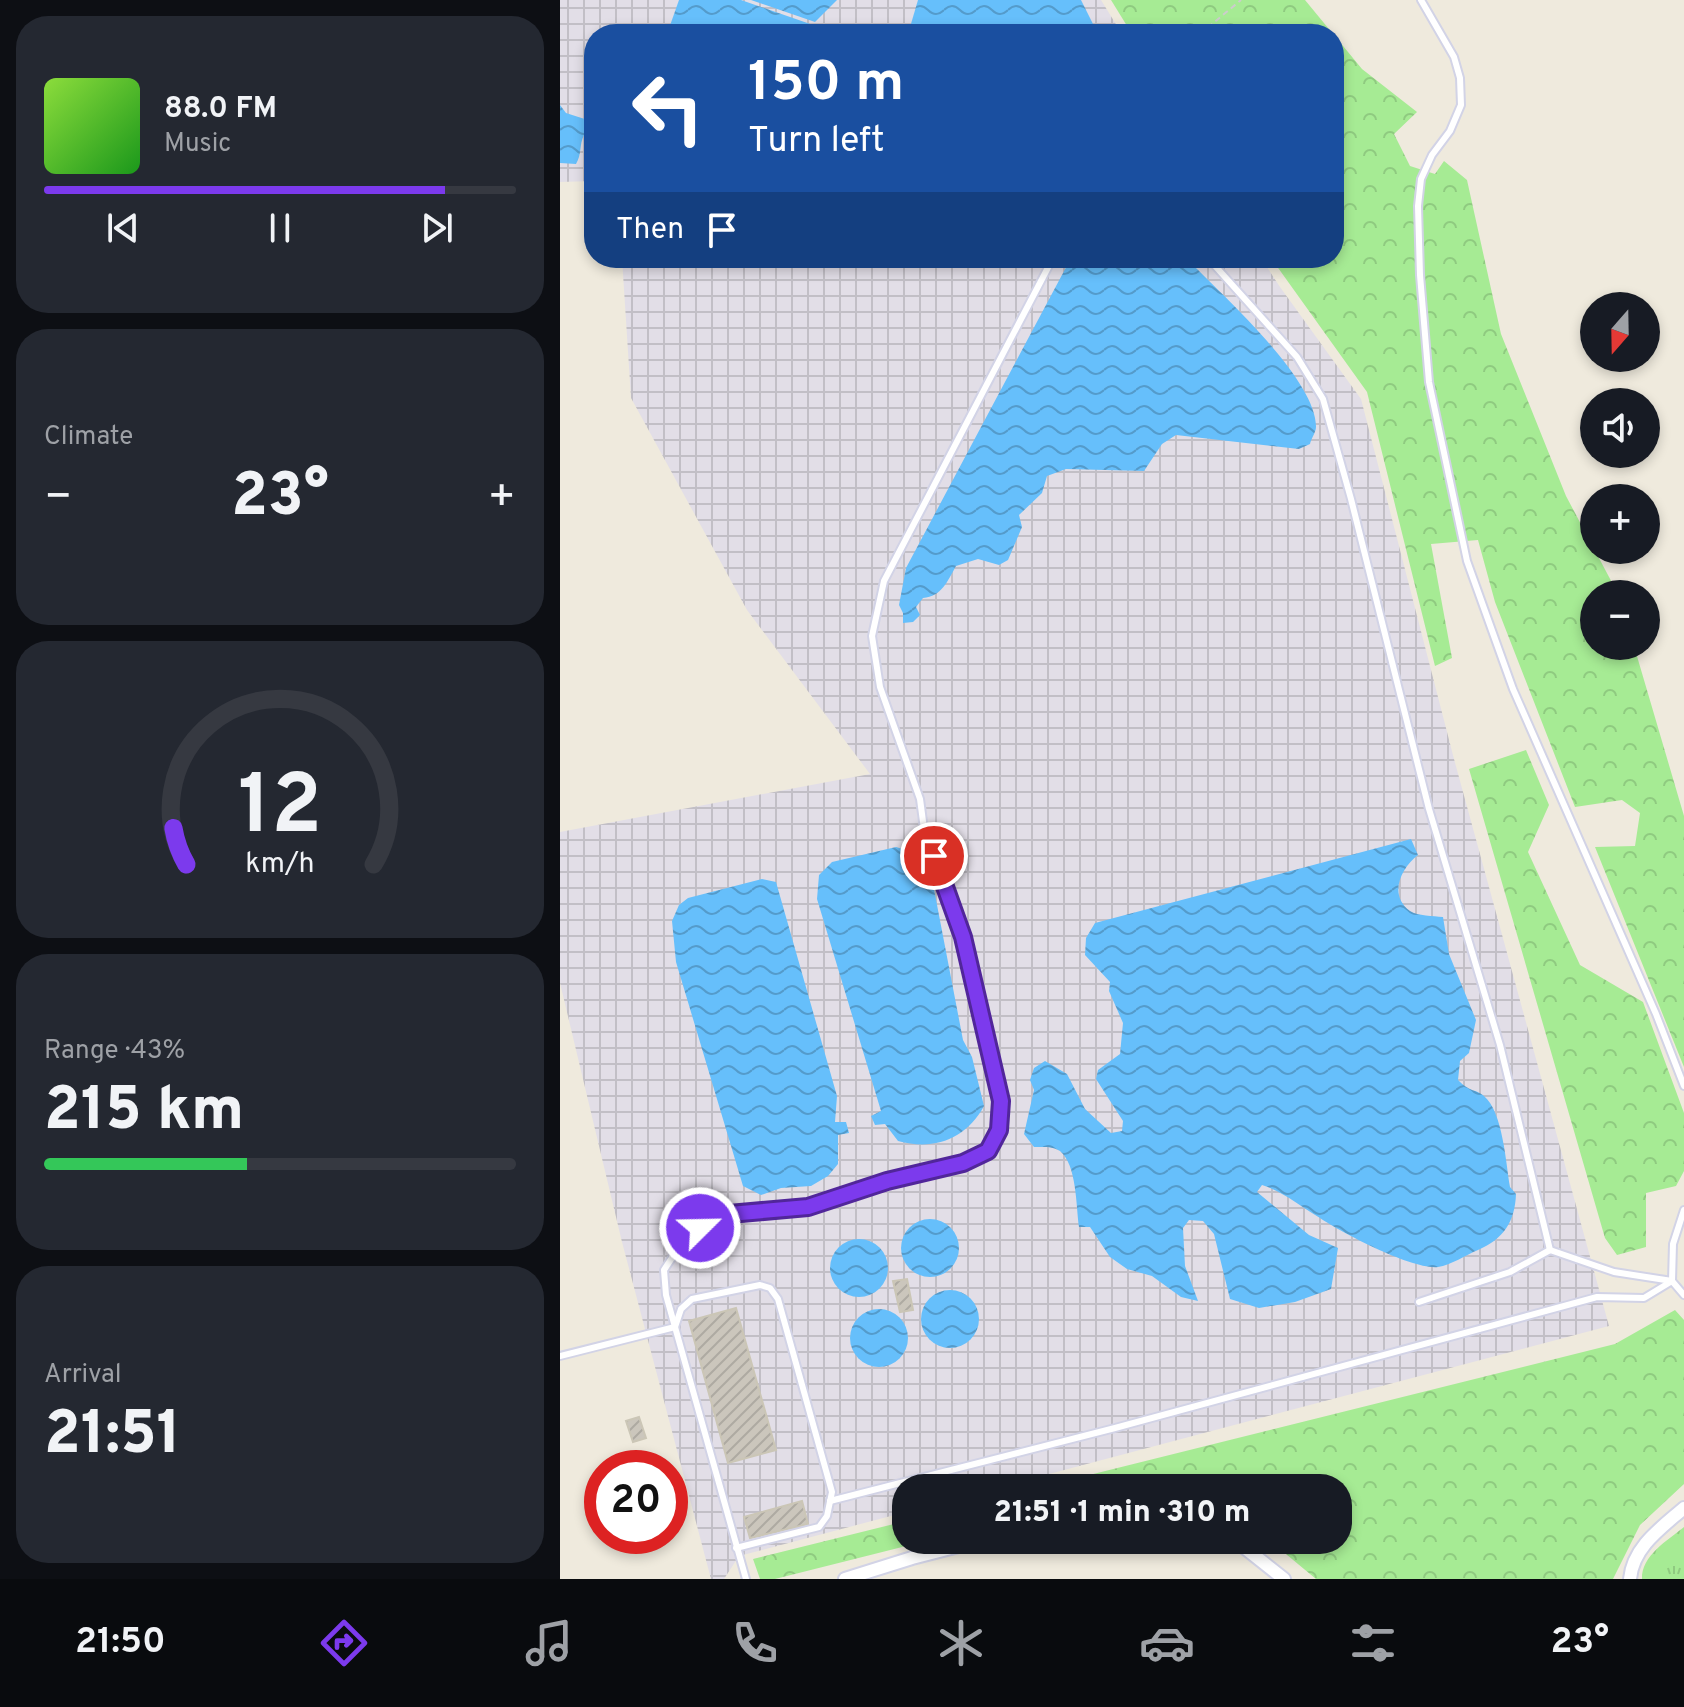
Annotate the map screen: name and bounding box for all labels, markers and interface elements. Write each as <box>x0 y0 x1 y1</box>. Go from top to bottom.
text: 150 m <box>748 50 904 120</box>
icon: left <box>616 56 720 160</box>
text: 88.0 FM <box>164 91 277 128</box>
text: Turn left <box>748 119 885 165</box>
text: Music <box>164 128 231 161</box>
icon: previous <box>101 206 145 250</box>
icon: pause <box>258 206 302 250</box>
icon: next <box>415 206 459 250</box>
icon: arrive <box>700 208 744 252</box>
text: Then <box>616 212 684 249</box>
north arrow <box>1580 292 1660 372</box>
map controls <box>1580 292 1660 660</box>
button: sound <box>1580 388 1660 468</box>
text: Climate <box>44 421 133 454</box>
text: 23° <box>231 461 329 537</box>
text: − <box>44 471 72 527</box>
text: + <box>488 471 516 527</box>
button: + <box>1580 484 1660 564</box>
button: − <box>1580 580 1660 660</box>
text: 12 <box>238 758 322 863</box>
pin <box>900 822 968 890</box>
icon: arrive <box>912 834 956 878</box>
text: km/h <box>245 848 315 884</box>
text: Range · 43% <box>44 1035 185 1068</box>
text: 215 km <box>44 1075 244 1151</box>
position arrow <box>658 1186 742 1270</box>
text: Arrival <box>44 1359 122 1392</box>
text: 21:51 <box>44 1399 181 1475</box>
speed limit sign: 20 <box>584 1450 688 1554</box>
text: 21:51 · 1 min · 310 m <box>994 1495 1250 1532</box>
icon: directions <box>316 1615 372 1671</box>
icon: music <box>521 1615 577 1671</box>
icon: phone <box>727 1615 783 1671</box>
icon: climate <box>933 1615 989 1671</box>
icon: car <box>1139 1615 1195 1671</box>
icon: filters <box>1345 1615 1401 1671</box>
text: 21:50 <box>75 1620 166 1666</box>
text: 23° <box>1550 1620 1609 1666</box>

